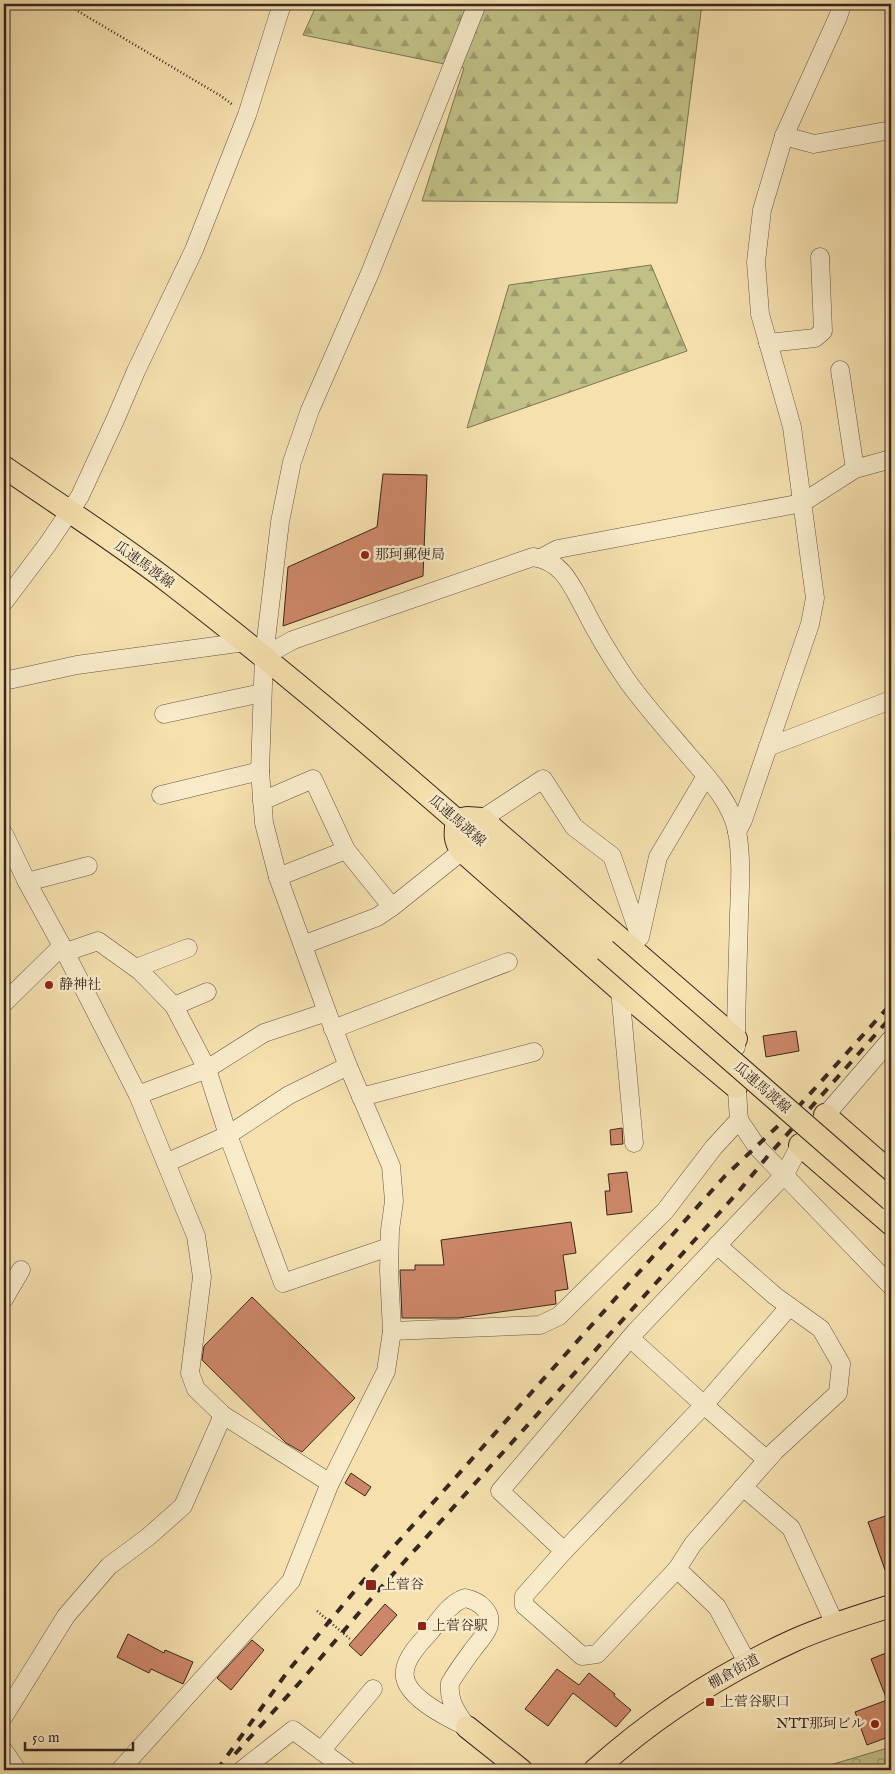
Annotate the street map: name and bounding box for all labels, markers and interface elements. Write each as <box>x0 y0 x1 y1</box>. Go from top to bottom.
street label: 瓜連馬渡線 <box>110 537 178 593</box>
place label: 那珂郵便局 <box>375 546 445 564</box>
marker: 那珂郵便局 <box>359 549 371 561</box>
street label: 瓜連馬渡線 <box>425 791 489 851</box>
place label: 静神社 <box>59 976 101 994</box>
marker: 静神社 <box>43 979 55 991</box>
street label: 瓜連馬渡線 <box>730 1058 794 1118</box>
place label: 上菅谷 <box>382 1576 424 1594</box>
marker: 上菅谷 <box>364 1578 378 1592</box>
place label: 上菅谷駅 <box>432 1617 488 1635</box>
marker: 上菅谷駅 <box>416 1620 428 1632</box>
street label: 棚倉街道 <box>705 1651 763 1693</box>
place label: 上菅谷駅口 <box>720 1693 790 1711</box>
marker: 上菅谷駅口 <box>704 1696 716 1708</box>
place label: NTT那珂ビル <box>776 1715 865 1733</box>
marker: NTT那珂ビル <box>869 1718 881 1730</box>
scale bar <box>25 1719 132 1751</box>
text: 50 m <box>32 1728 60 1747</box>

